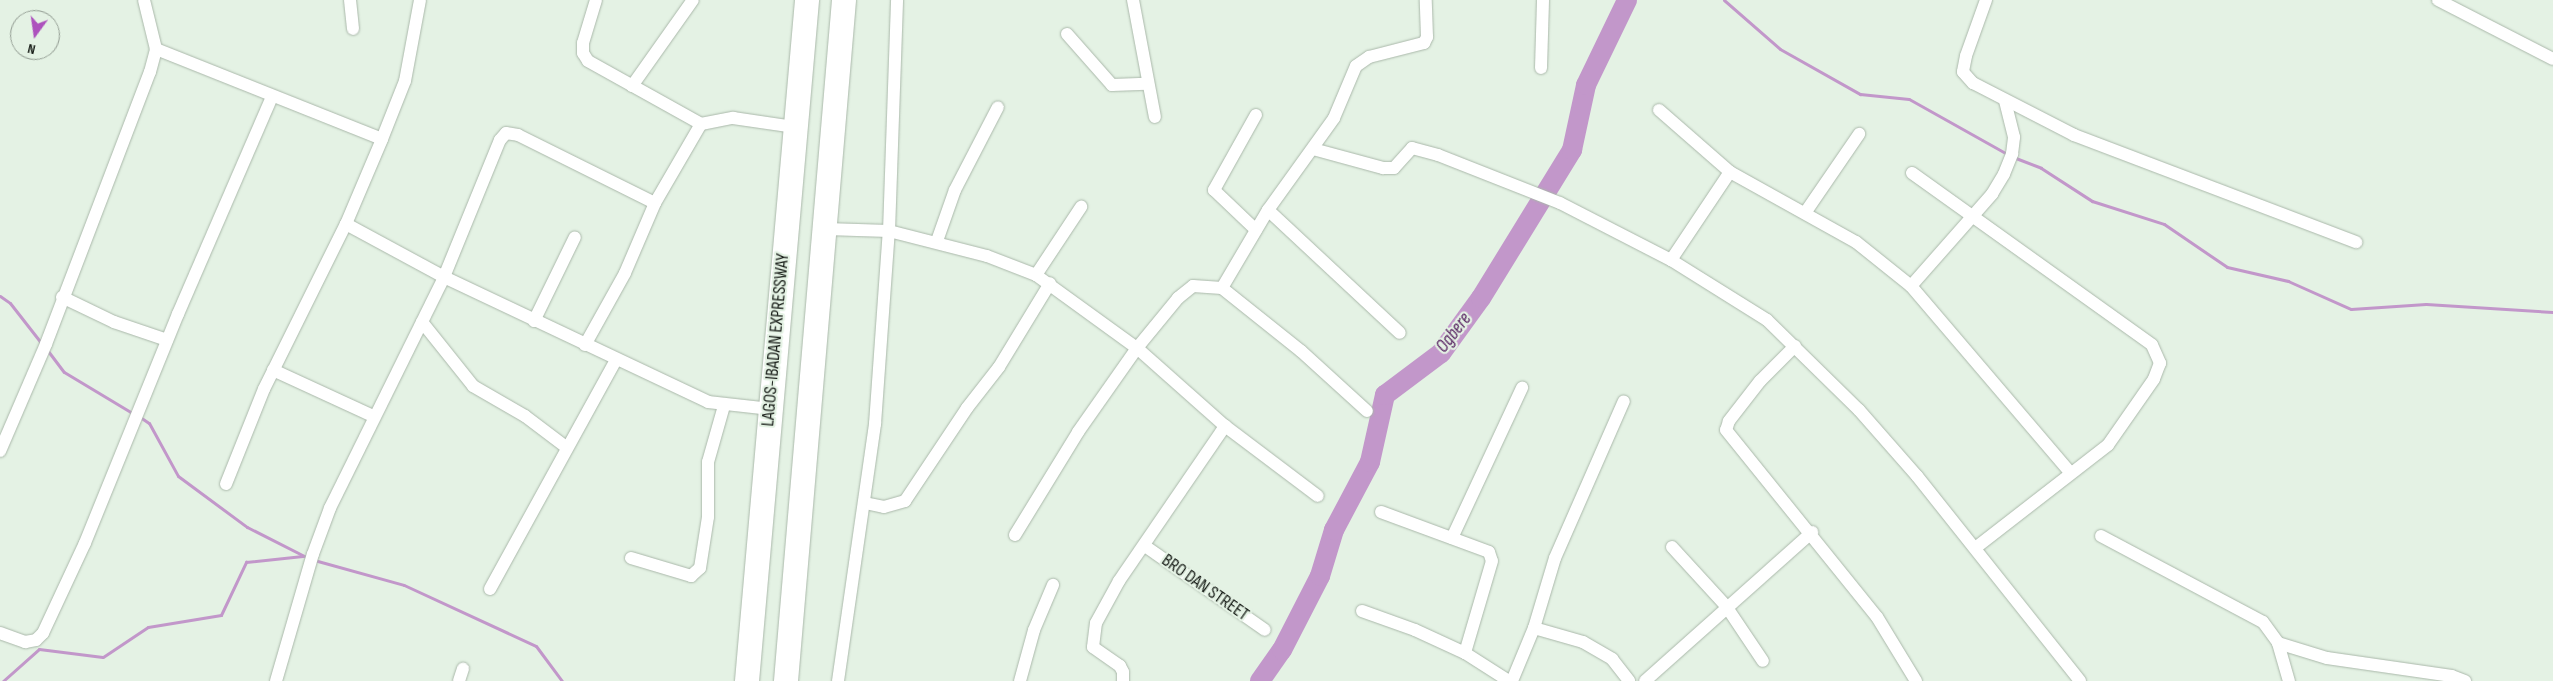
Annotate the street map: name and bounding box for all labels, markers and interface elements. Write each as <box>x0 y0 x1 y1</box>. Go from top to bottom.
north arrow <box>10 10 60 60</box>
text: N <box>26 40 37 58</box>
street label: LAGOS-IBADAN EXPRESSWAY <box>758 253 794 427</box>
water label: Ogbere <box>1431 308 1477 358</box>
street label: BRO DAN STREET <box>1157 550 1253 626</box>

